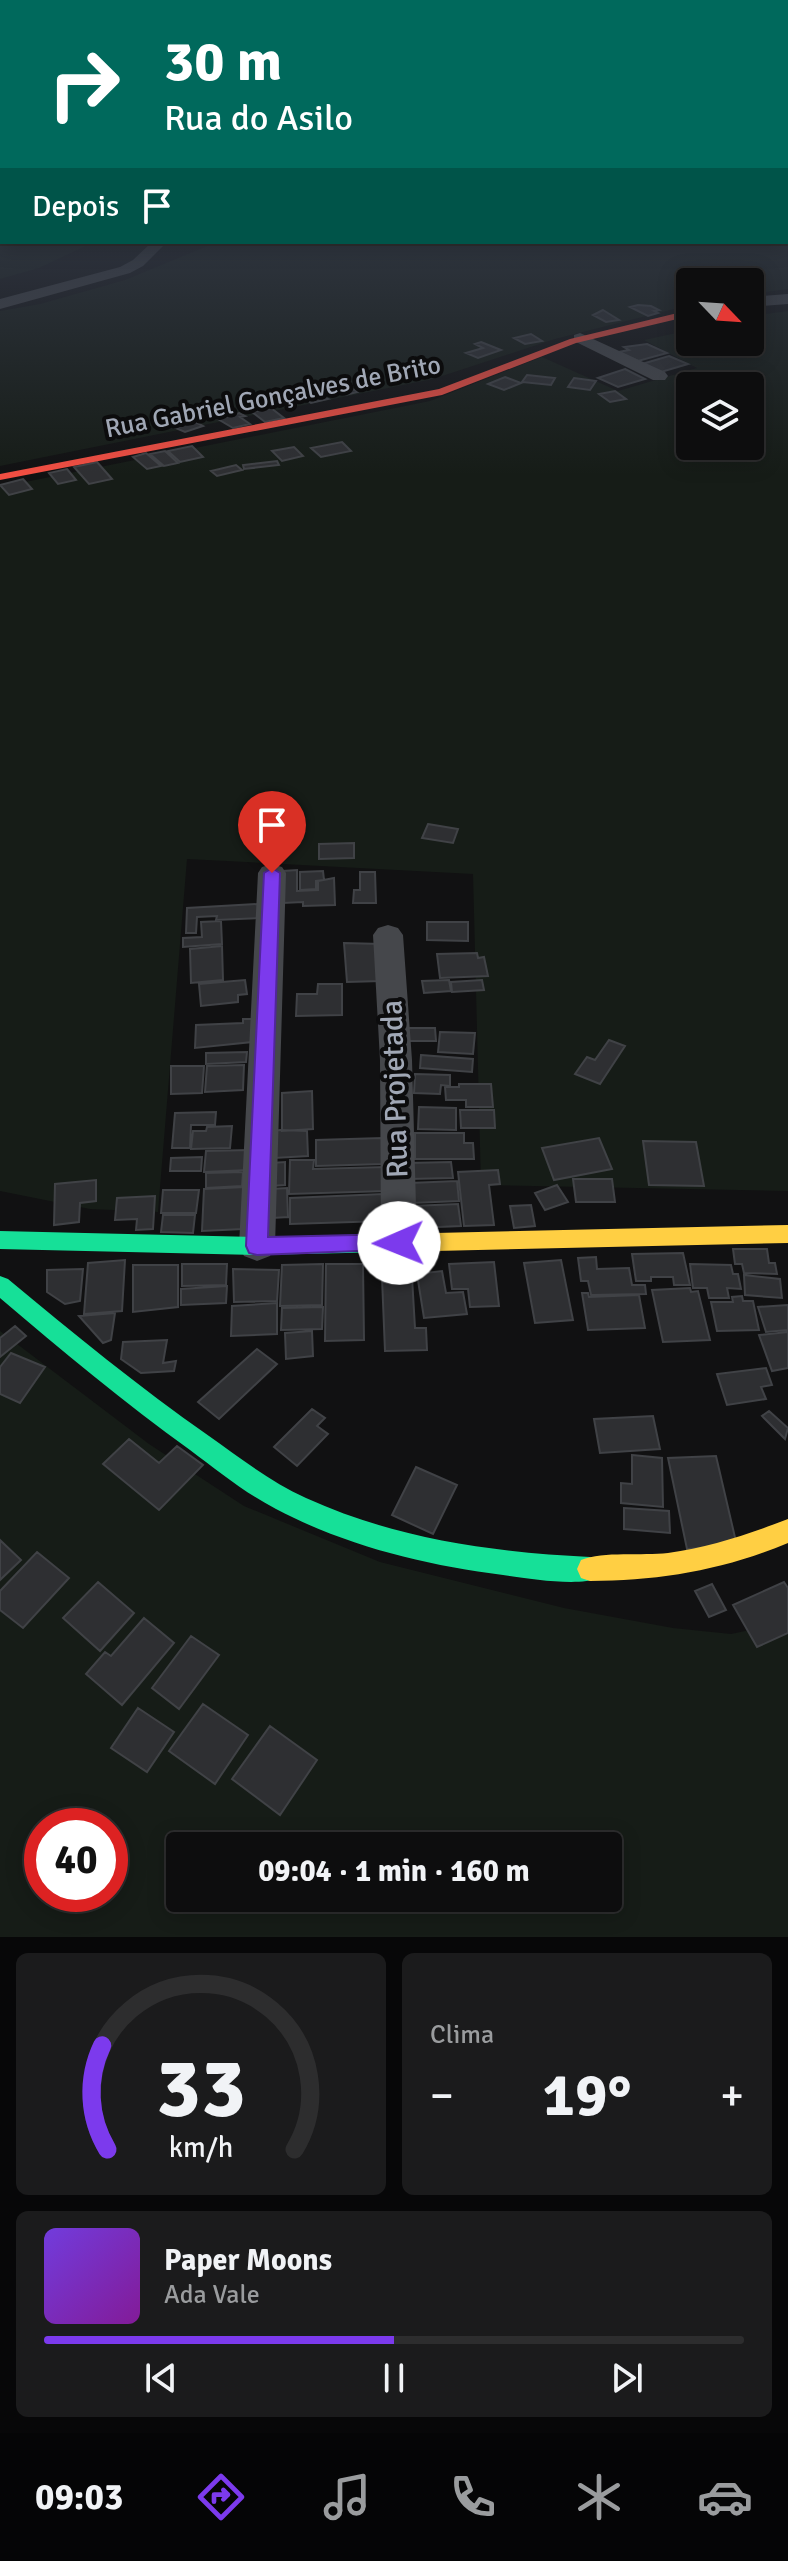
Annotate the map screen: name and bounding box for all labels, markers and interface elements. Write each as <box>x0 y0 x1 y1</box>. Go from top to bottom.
text: 30 m <box>164 27 282 96</box>
icon: right <box>32 32 136 136</box>
text: Rua do Asilo <box>164 96 353 141</box>
icon: arrive <box>135 184 179 228</box>
text: Depois <box>32 188 119 225</box>
north arrow <box>676 268 764 356</box>
map controls <box>676 268 764 460</box>
street label: Rua Gabriel Gonçalves de Brito <box>102 349 444 445</box>
button: layers <box>676 372 764 460</box>
pin <box>238 791 306 873</box>
icon: arrive <box>250 803 294 847</box>
street label: Rua Projetada <box>373 999 417 1179</box>
position arrow <box>357 1201 441 1285</box>
speed limit sign: 40 <box>24 1808 128 1912</box>
text: 09:04 · 1 min · 160 m <box>258 1853 530 1890</box>
text: Clima <box>430 2019 494 2051</box>
text: 33 <box>156 2038 246 2140</box>
text: 19° <box>543 2059 631 2133</box>
text: − <box>430 2069 454 2123</box>
text: + <box>720 2069 744 2123</box>
text: km/h <box>169 2130 233 2165</box>
text: Paper Moons <box>164 2242 332 2279</box>
text: Ada Vale <box>164 2279 260 2311</box>
icon: previous <box>139 2356 183 2400</box>
icon: pause <box>372 2356 416 2400</box>
icon: next <box>605 2356 649 2400</box>
icon: directions <box>193 2469 249 2525</box>
icon: music <box>319 2469 375 2525</box>
icon: phone <box>445 2469 501 2525</box>
icon: climate <box>571 2469 627 2525</box>
icon: car <box>697 2469 753 2525</box>
text: 09:03 <box>35 2475 123 2520</box>

